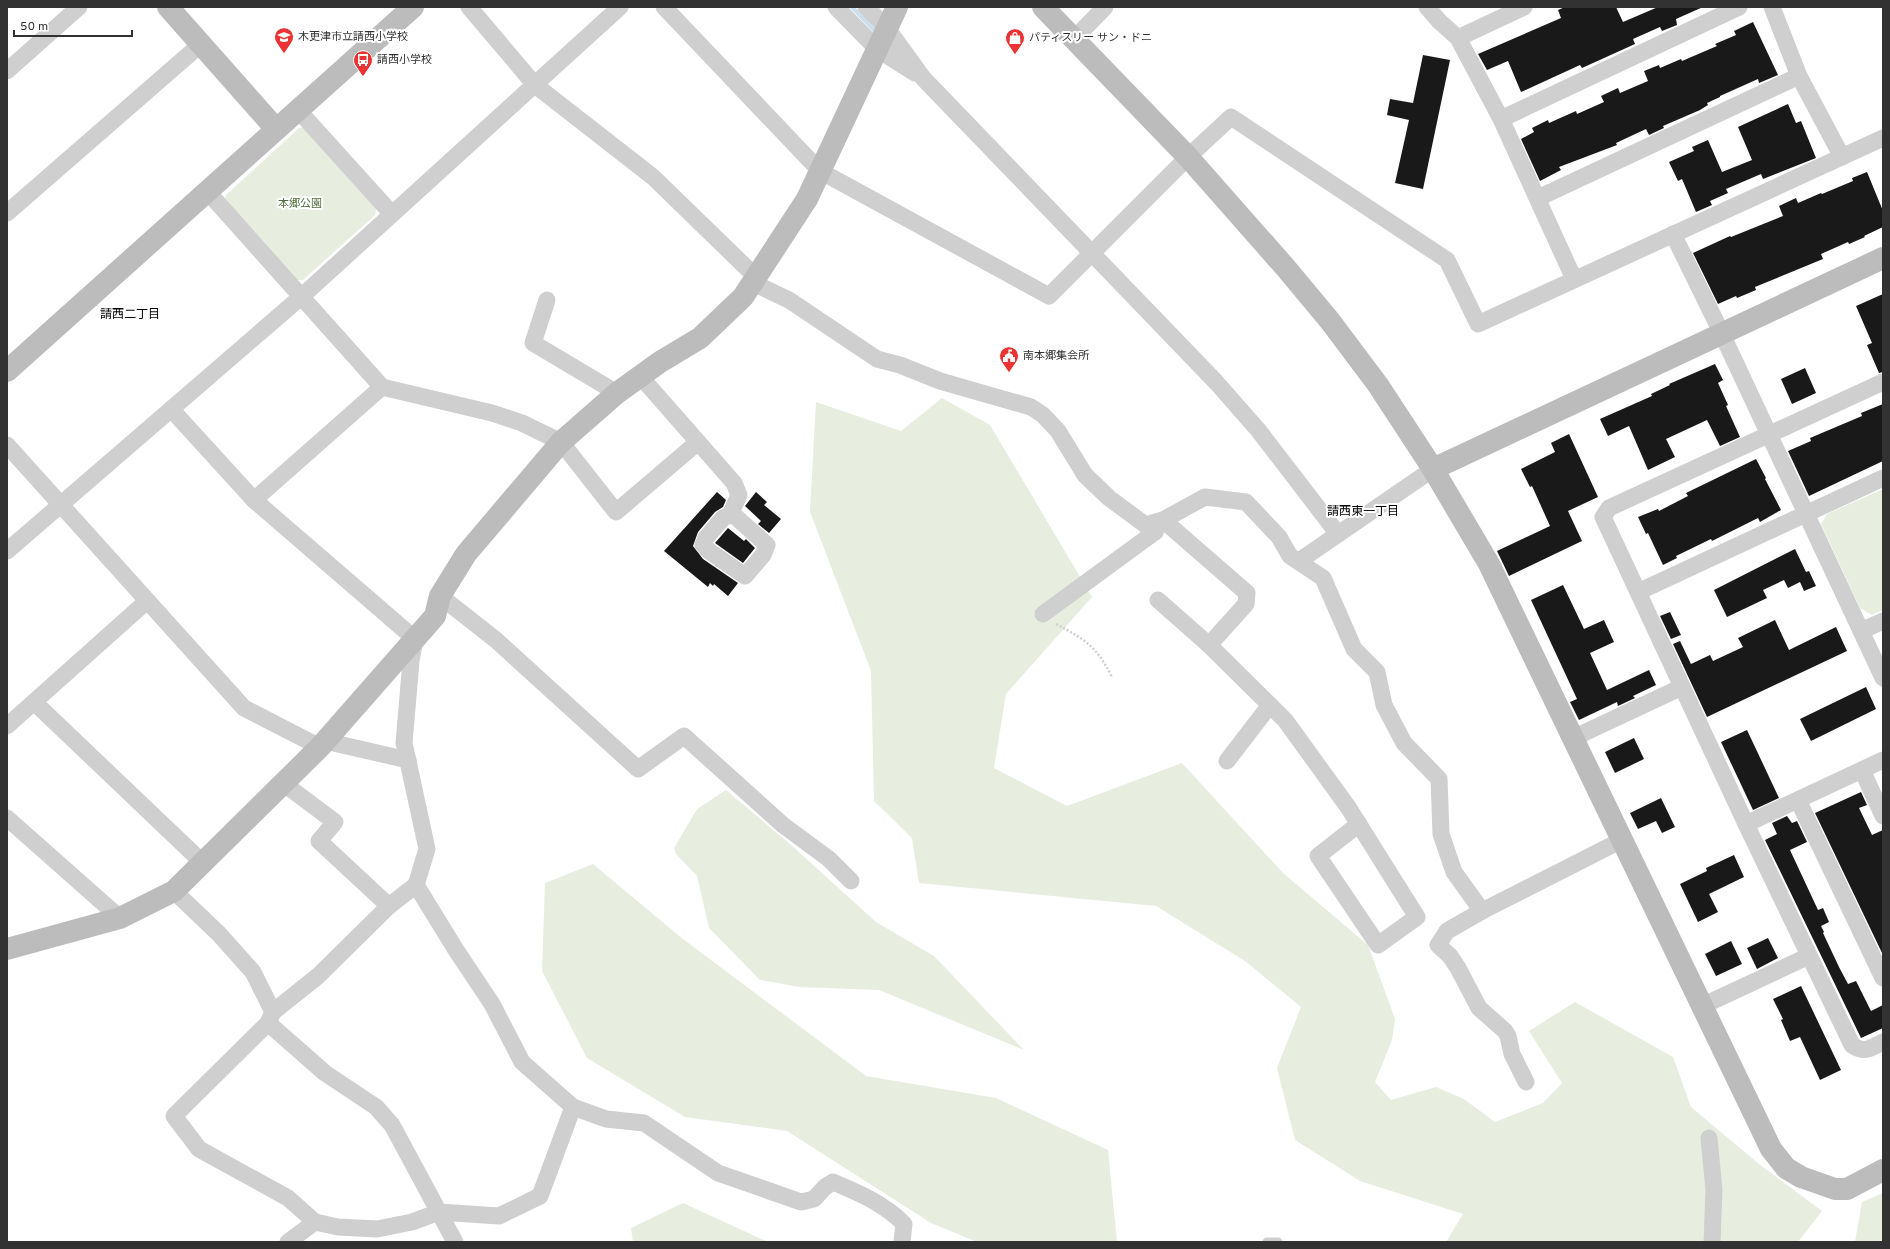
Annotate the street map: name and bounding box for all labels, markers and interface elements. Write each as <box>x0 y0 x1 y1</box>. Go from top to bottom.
scale bar <box>14 12 132 38</box>
text: 50 m <box>20 19 48 35</box>
school or university icon: 木更津市立請西小学校 <box>273 26 295 54</box>
shop icon: パティスリー サン・ドニ <box>1004 27 1026 55</box>
place label: 木更津市立請西小学校 <box>298 30 408 44</box>
place label: パティスリー サン・ドニ <box>1029 31 1152 45</box>
bus stop icon: 請西小学校 <box>352 49 374 77</box>
place label: 請西小学校 <box>377 53 432 67</box>
park label: 本郷公園 <box>278 197 322 211</box>
district label: 請西二丁目 <box>100 307 160 323</box>
public building icon: 南本郷集会所 <box>998 345 1020 373</box>
place label: 南本郷集会所 <box>1023 349 1090 363</box>
district label: 請西東一丁目 <box>1327 504 1399 520</box>

